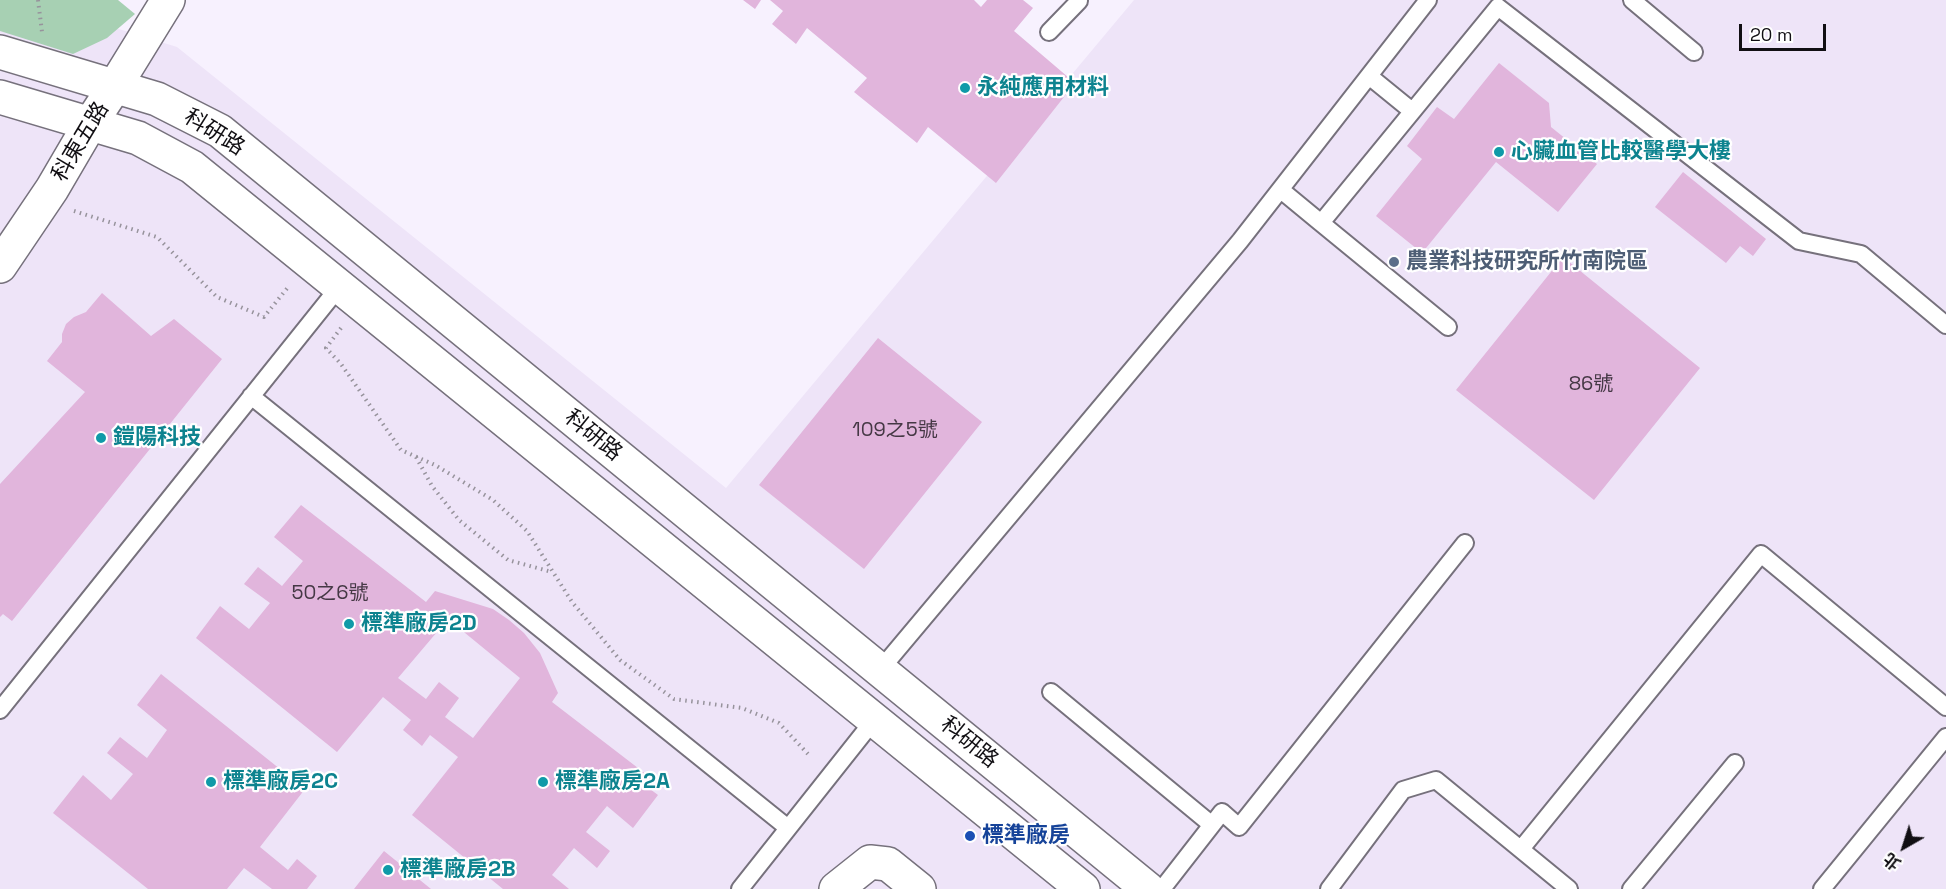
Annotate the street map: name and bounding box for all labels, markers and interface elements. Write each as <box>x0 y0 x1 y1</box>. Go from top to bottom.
scale bar <box>1742 12 1829 50</box>
text: 20 m <box>1750 23 1793 46</box>
place label: 永純應用材料 <box>977 75 1109 101</box>
marker: 永純應用材料 <box>958 81 972 95</box>
street label: 科東五路 <box>47 97 115 187</box>
street label: 科研路 <box>179 104 249 162</box>
place label: 心臟血管比較醫學大樓 <box>1511 139 1731 165</box>
marker: 心臟血管比較醫學大樓 <box>1492 145 1506 159</box>
place label: 農業科技研究所竹南院區 <box>1406 249 1648 275</box>
marker: 農業科技研究所竹南院區 <box>1387 255 1401 269</box>
house number: 86號 <box>1569 373 1613 397</box>
street label: 科研路 <box>559 405 627 467</box>
house number: 109之5號 <box>852 419 938 443</box>
place label: 鎧陽科技 <box>113 425 201 451</box>
marker: 鎧陽科技 <box>94 431 108 445</box>
house number: 50之6號 <box>291 582 369 606</box>
place label: 標準廠房2D <box>361 611 477 637</box>
marker: 標準廠房2D <box>342 617 356 631</box>
street label: 科研路 <box>935 712 1003 774</box>
place label: 標準廠房2C <box>223 769 338 795</box>
place label: 標準廠房2A <box>555 769 670 795</box>
marker: 標準廠房2C <box>204 775 218 789</box>
marker: 標準廠房2A <box>536 775 550 789</box>
north arrow <box>1874 817 1934 877</box>
place label: 標準廠房 <box>982 823 1070 849</box>
marker: 標準廠房 <box>963 829 977 843</box>
text: 北 <box>1880 848 1905 875</box>
place label: 標準廠房2B <box>400 857 516 883</box>
marker: 標準廠房2B <box>381 863 395 877</box>

